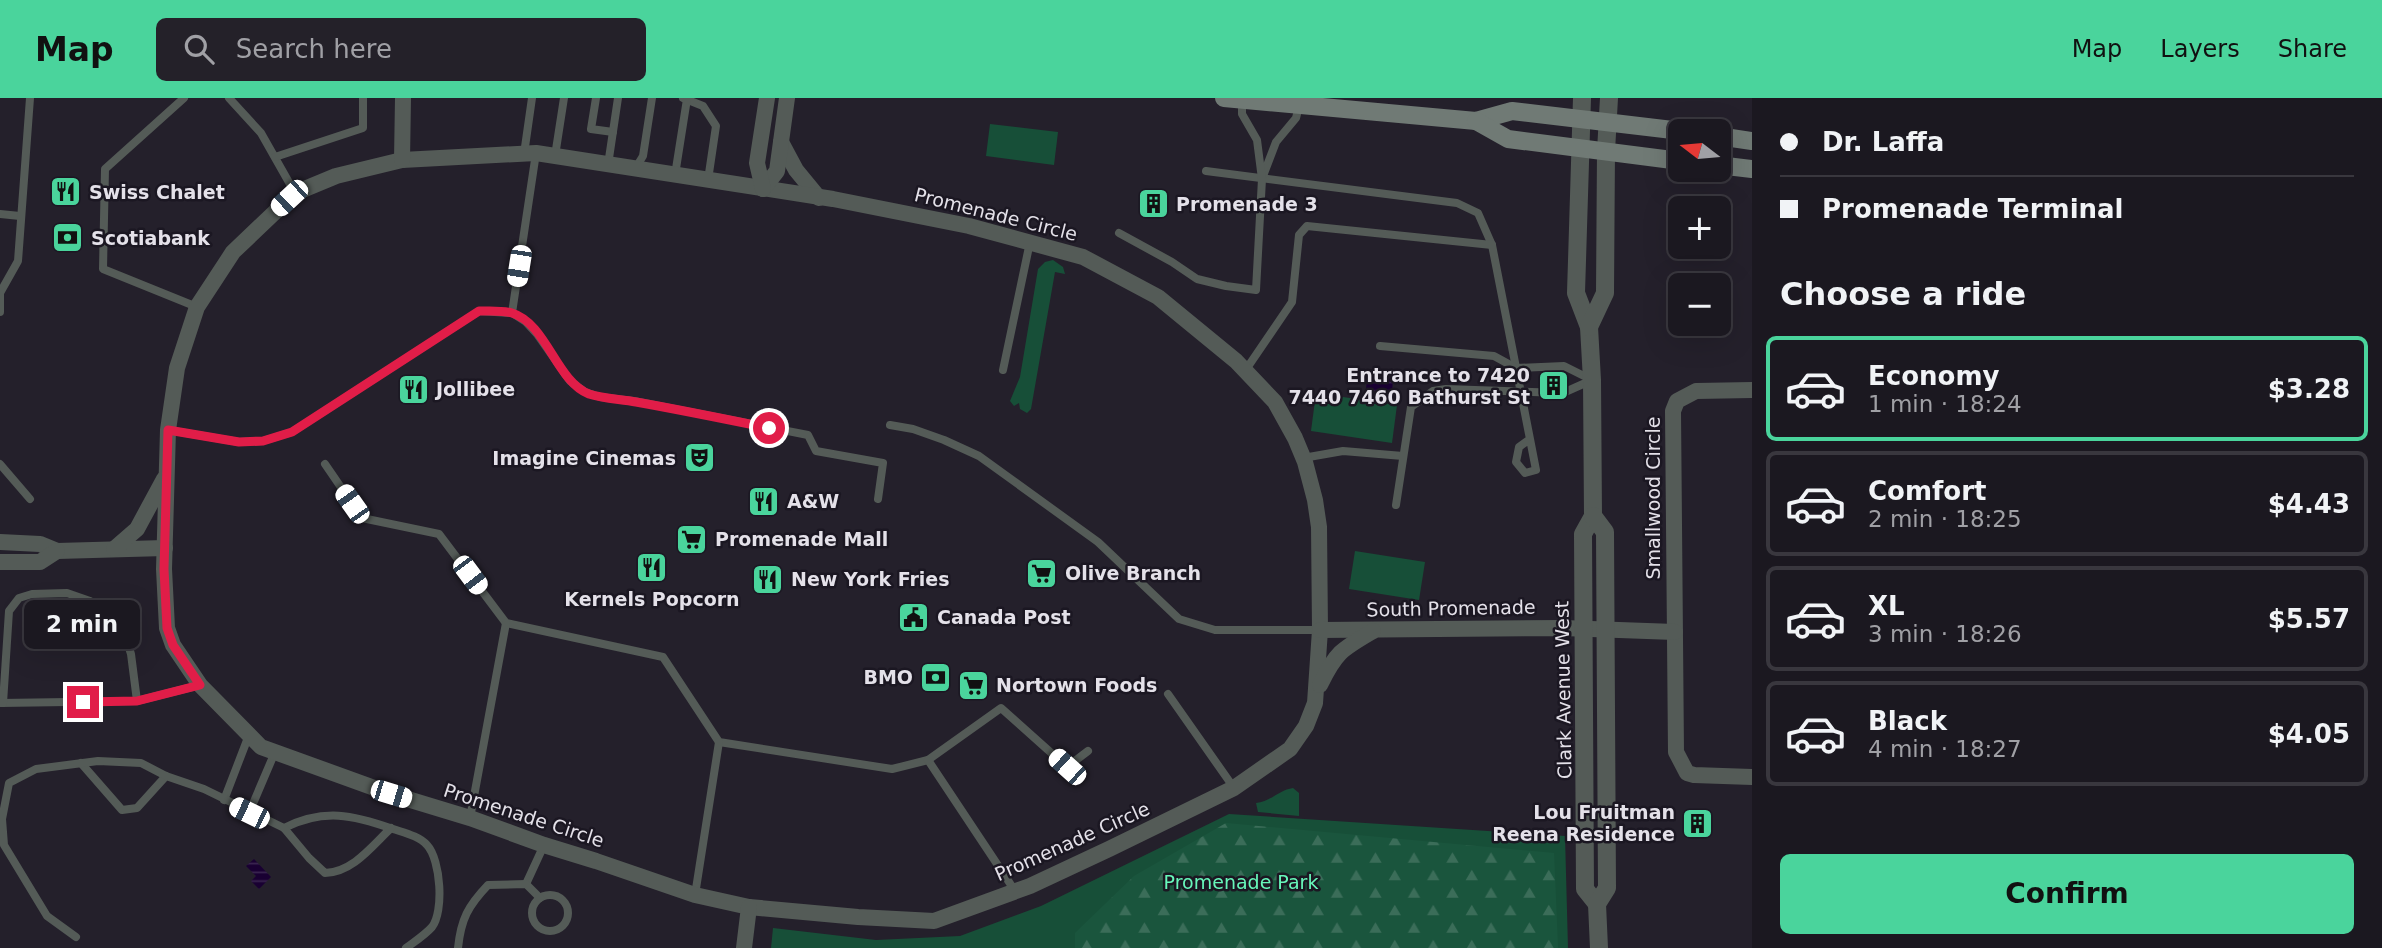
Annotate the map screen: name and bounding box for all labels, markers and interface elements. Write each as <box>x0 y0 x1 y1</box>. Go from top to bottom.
search box <box>156 18 646 81</box>
text: Map <box>35 30 114 69</box>
icon: search <box>180 30 218 68</box>
text: Search here <box>236 34 392 64</box>
text: Map <box>2072 35 2122 63</box>
text: Layers <box>2160 35 2240 63</box>
text: Share <box>2278 35 2347 63</box>
north arrow <box>1668 119 1731 182</box>
map controls <box>1668 119 1731 336</box>
text: Dr. Laffa <box>1822 127 1944 157</box>
restaurant icon: Swiss Chalet <box>49 175 83 209</box>
car <box>267 176 312 220</box>
place label: Swiss Chalet <box>89 181 225 203</box>
street label: Promenade Circle <box>912 183 1080 245</box>
building icon: Promenade 3 <box>1136 187 1170 221</box>
place label: Promenade 3 <box>1176 193 1318 215</box>
text: Promenade Terminal <box>1822 194 2124 224</box>
button: + <box>1668 196 1731 259</box>
bank icon: Scotiabank <box>51 221 85 255</box>
place label: Scotiabank <box>91 227 210 249</box>
car <box>506 244 533 288</box>
button: − <box>1668 273 1731 336</box>
text: Choose a ride <box>1780 275 2026 313</box>
icon: car <box>1784 357 1847 420</box>
text: Economy <box>1868 361 1999 391</box>
place label: Entrance to 7420 7440 7460 Bathurst St <box>1288 364 1530 408</box>
building icon: Entrance to 7420 7440 7460 Bathurst St <box>1536 369 1570 403</box>
restaurant icon: Jollibee <box>396 372 430 406</box>
text: $3.28 <box>2268 374 2350 404</box>
place label: Jollibee <box>434 378 515 400</box>
text: 1 min · 18:24 <box>1868 391 2022 417</box>
route start <box>753 412 785 444</box>
street label: Smallwood Circle <box>1642 416 1664 580</box>
theatre icon: Imagine Cinemas <box>682 441 716 475</box>
place label: Imagine Cinemas <box>492 447 676 469</box>
icon: car <box>1784 472 1847 535</box>
text: Comfort <box>1868 476 1986 506</box>
car <box>332 481 373 527</box>
restaurant icon: A&W <box>747 484 781 518</box>
text: $4.43 <box>2268 489 2350 519</box>
place label: A&W <box>787 490 839 512</box>
text: 2 min · 18:25 <box>1868 506 2022 532</box>
supermarket icon: Promenade Mall <box>675 522 709 556</box>
place label: Promenade Mall <box>715 528 888 550</box>
restaurant icon: Kernels Popcorn <box>635 551 669 585</box>
car <box>449 552 492 598</box>
supermarket icon: Olive Branch <box>1025 556 1059 590</box>
restaurant icon: New York Fries <box>751 562 785 596</box>
place label: Olive Branch <box>1065 562 1201 584</box>
place label: New York Fries <box>791 568 950 590</box>
icon: car <box>1784 587 1847 650</box>
place label: Kernels Popcorn <box>564 588 740 610</box>
text: XL <box>1868 591 1905 621</box>
street label: South Promenade <box>1366 596 1536 620</box>
public building icon: Canada Post <box>897 600 931 634</box>
callout: 2 min <box>25 601 141 650</box>
street label: Clark Avenue West <box>1550 601 1576 779</box>
text: $5.57 <box>2268 604 2350 634</box>
place label: Canada Post <box>937 606 1071 628</box>
text: 2 min <box>46 611 118 637</box>
text: 3 min · 18:26 <box>1868 621 2022 647</box>
bank icon: BMO <box>919 660 953 694</box>
place label: BMO <box>863 666 913 688</box>
supermarket icon: Nortown Foods <box>956 668 990 702</box>
place label: Nortown Foods <box>996 674 1157 696</box>
route end <box>67 686 99 718</box>
icon: car <box>1784 702 1847 765</box>
text: Black <box>1868 706 1947 736</box>
text: $4.05 <box>2268 719 2350 749</box>
text: 4 min · 18:27 <box>1868 736 2022 762</box>
car <box>1045 745 1090 789</box>
car <box>368 778 415 810</box>
street label: Promenade Circle <box>441 779 607 851</box>
car <box>226 794 273 832</box>
street label: Promenade Circle <box>991 797 1153 885</box>
place label: Lou Fruitman Reena Residence <box>1492 801 1675 845</box>
building icon: Lou Fruitman Reena Residence <box>1681 806 1715 840</box>
button: Confirm <box>1780 854 2354 934</box>
park label: Promenade Park <box>1164 871 1318 893</box>

